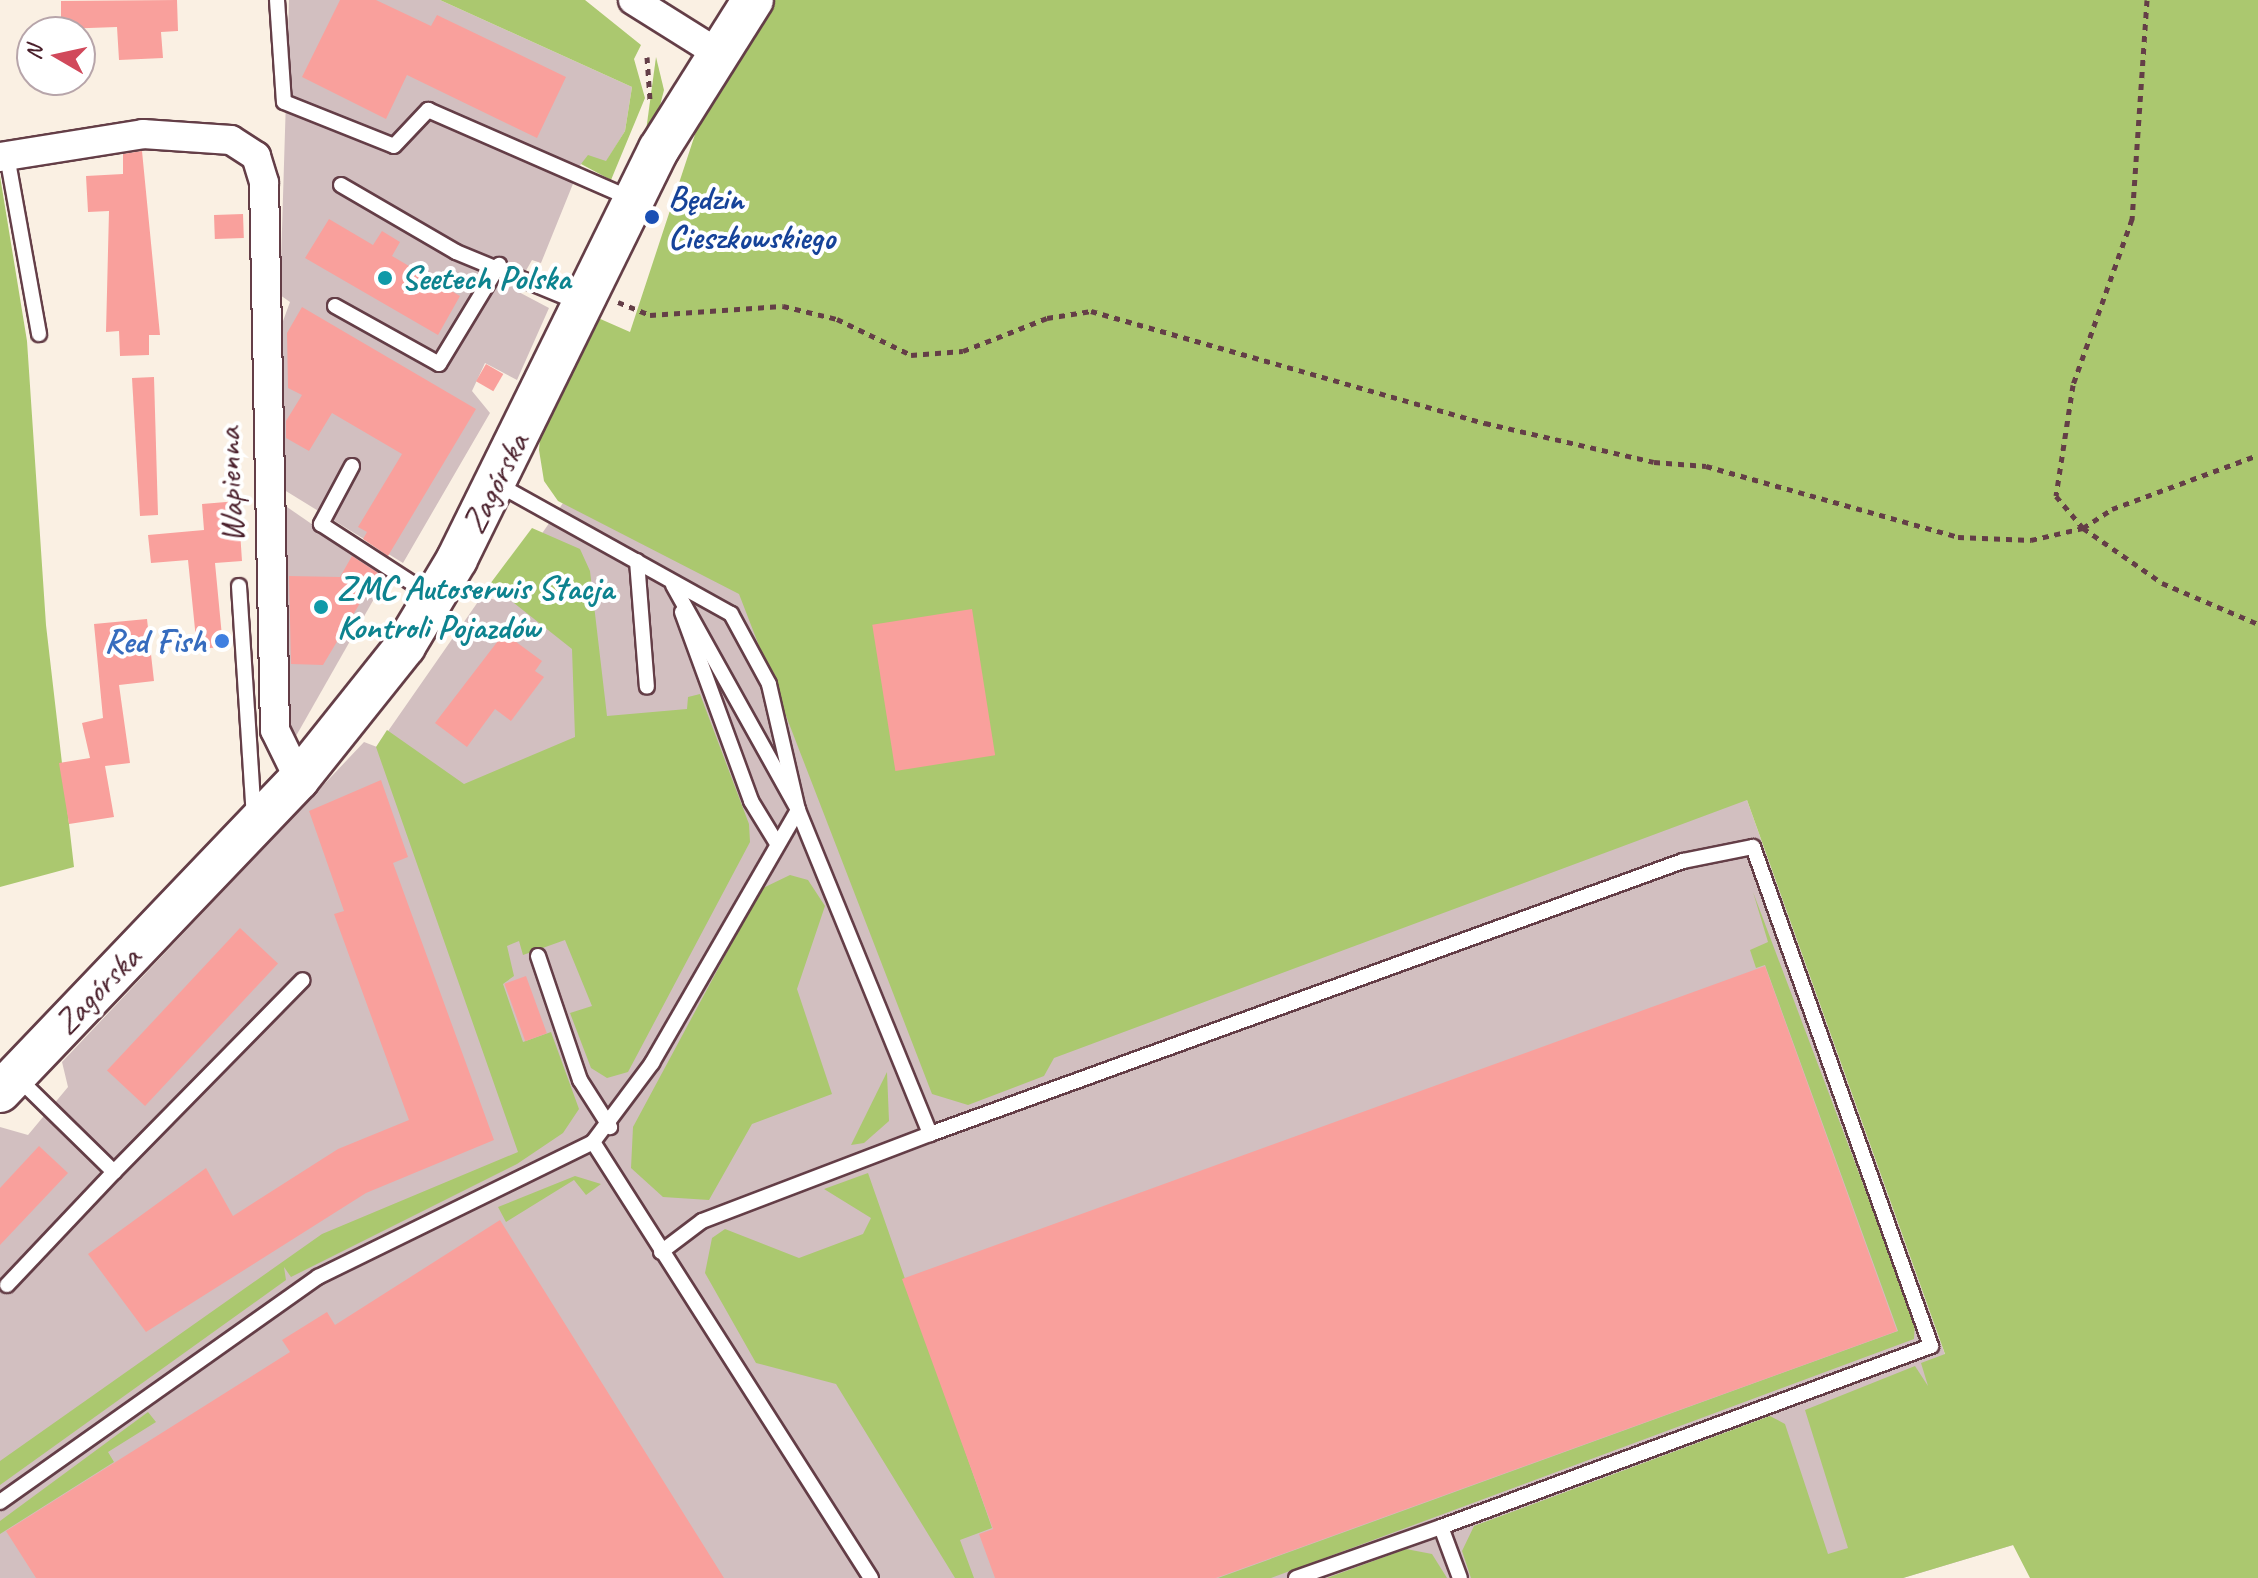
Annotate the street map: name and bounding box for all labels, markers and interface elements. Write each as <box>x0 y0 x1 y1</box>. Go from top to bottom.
north arrow <box>16 16 96 96</box>
text: N <box>19 44 49 61</box>
place label: Będzin Cieszkowskiego <box>668 177 835 256</box>
marker: Będzin Cieszkowskiego <box>643 208 661 226</box>
place label: Seetech Polska <box>401 258 570 298</box>
marker: Seetech Polska <box>376 269 394 287</box>
street label: Zagórska <box>453 426 537 540</box>
street label: Wapienna <box>208 427 252 543</box>
place label: ZMC Autoserwis Stacja Kontroli Pojazdów <box>337 567 615 646</box>
marker: ZMC Autoserwis Stacja Kontroli Pojazdów <box>312 598 330 616</box>
place label: Red Fish <box>104 621 206 661</box>
marker: Red Fish <box>213 632 231 650</box>
street label: Zagórska <box>45 937 149 1043</box>

